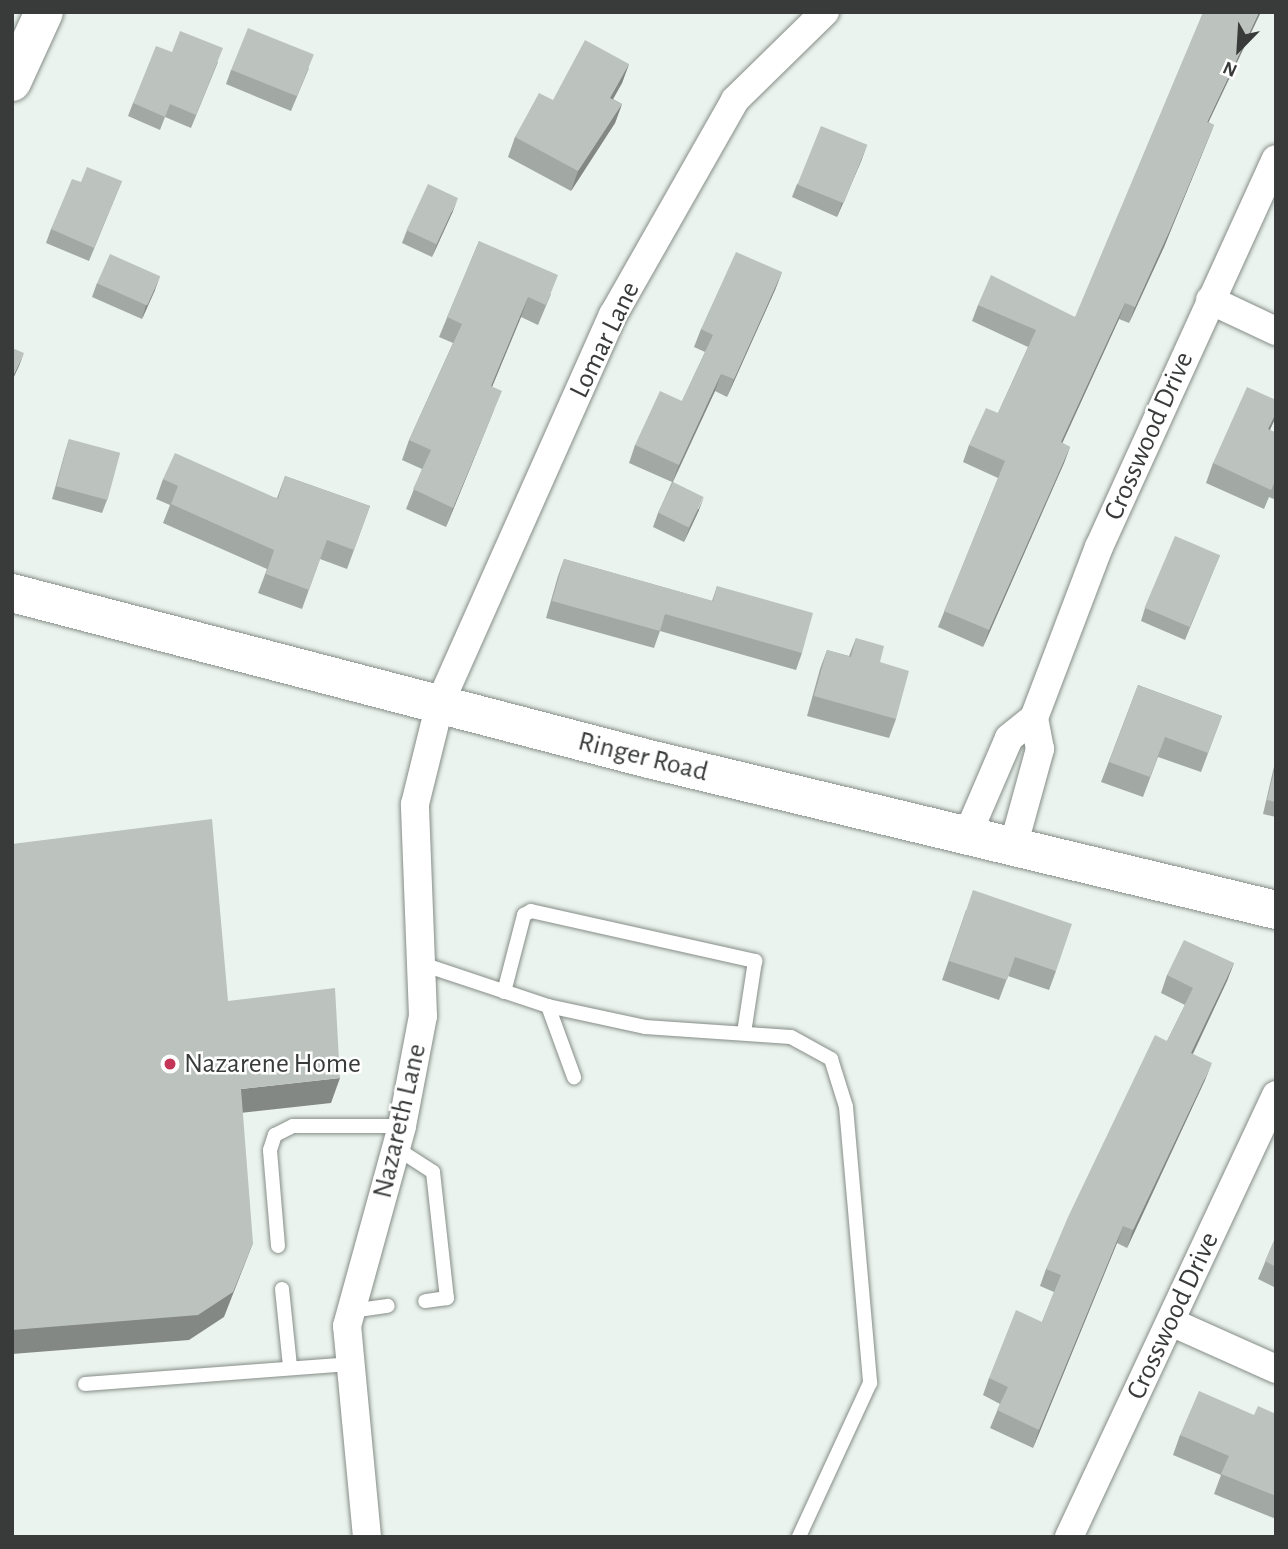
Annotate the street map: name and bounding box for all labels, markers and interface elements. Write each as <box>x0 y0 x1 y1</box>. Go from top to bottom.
north arrow <box>1204 14 1274 84</box>
text: N <box>1220 57 1240 80</box>
street label: Lomar Lane <box>562 276 648 404</box>
street label: Crosswood Drive <box>1097 347 1201 525</box>
street label: Ringer Road <box>575 725 711 789</box>
street label: Nazareth Lane <box>366 1041 434 1201</box>
place label: Nazarene Home <box>184 1047 361 1081</box>
marker: Nazarene Home <box>162 1056 178 1072</box>
street label: Crosswood Drive <box>1120 1227 1226 1405</box>

